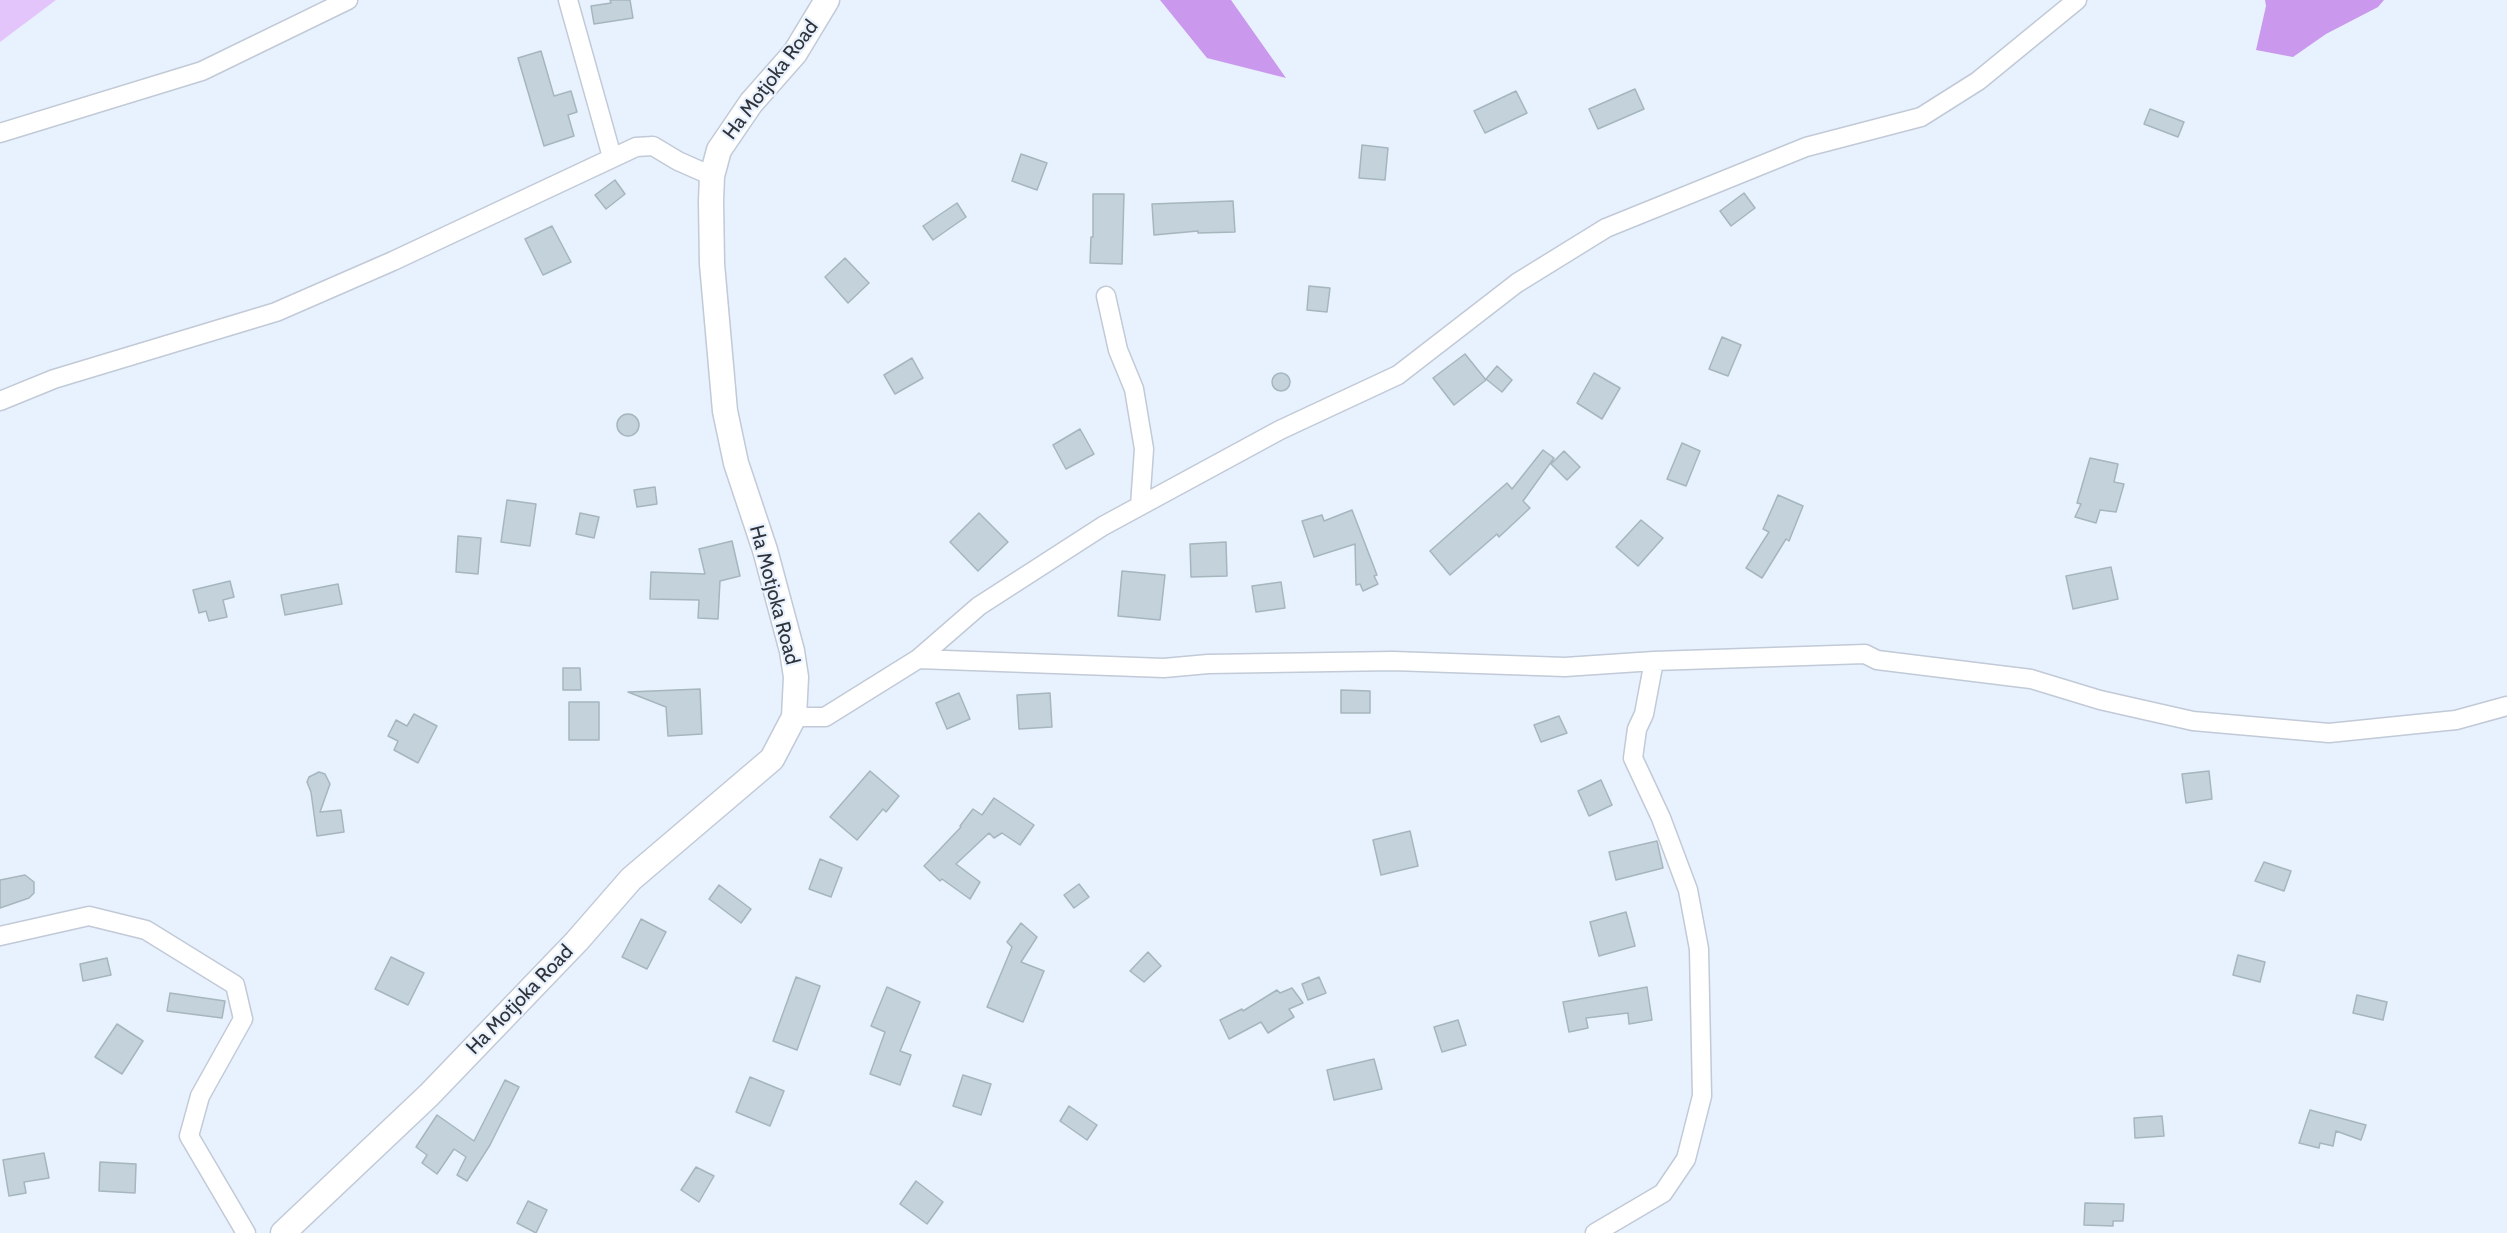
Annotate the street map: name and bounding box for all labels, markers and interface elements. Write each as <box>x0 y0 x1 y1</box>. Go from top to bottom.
street label: Ha Motjoka Road <box>718 16 824 144</box>
street label: Ha Motjoka Road <box>744 523 804 667</box>
street label: Ha Motjoka Road <box>462 940 578 1060</box>

